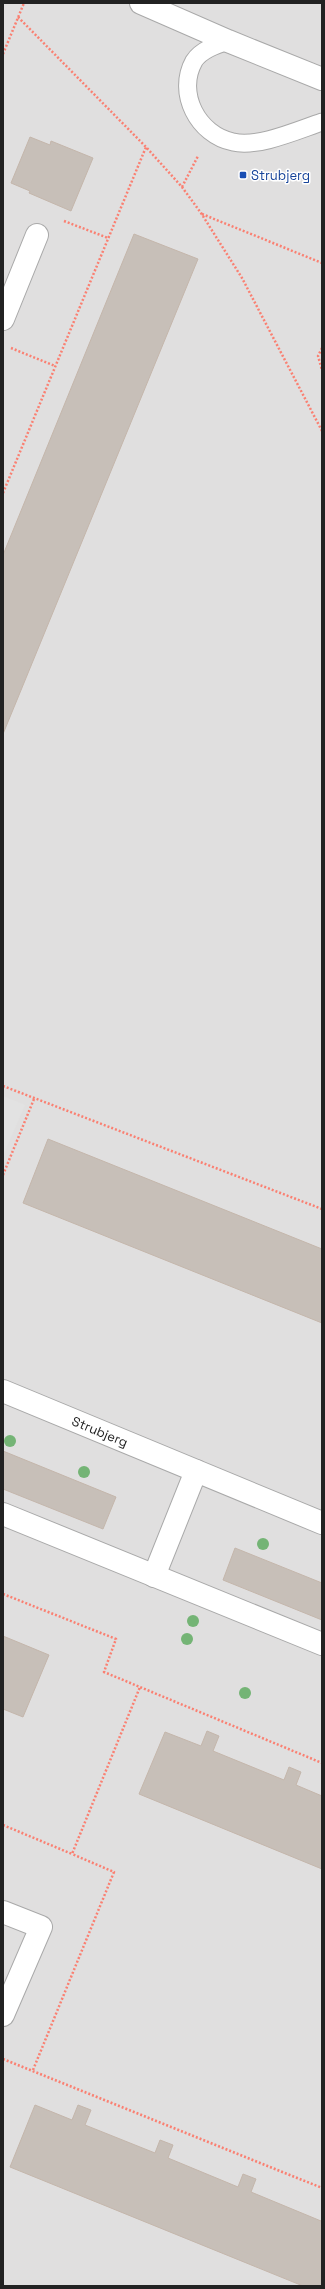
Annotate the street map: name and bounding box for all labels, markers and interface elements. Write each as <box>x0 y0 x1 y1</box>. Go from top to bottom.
place label: Strubjerg <box>251 167 310 184</box>
marker: Strubjerg <box>238 170 248 180</box>
street label: Strubjerg <box>69 1412 131 1450</box>

